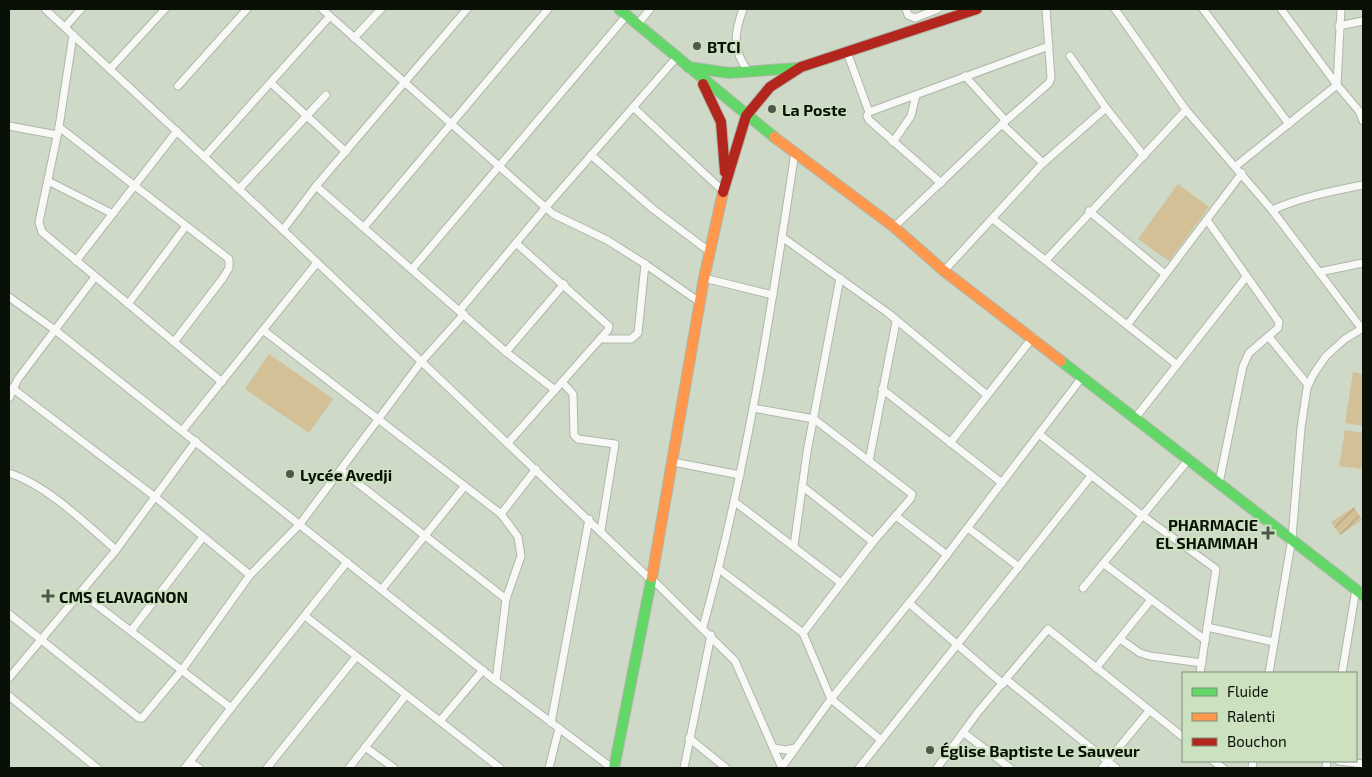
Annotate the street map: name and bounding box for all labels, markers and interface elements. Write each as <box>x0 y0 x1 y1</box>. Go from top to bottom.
place label: BTCI <box>707 37 741 56</box>
marker: BTCI <box>691 40 703 52</box>
place label: La Poste <box>782 100 847 119</box>
marker: La Poste <box>766 103 778 115</box>
place label: Lycée Avedji <box>300 465 392 485</box>
marker: Lycée Avedji <box>284 468 296 480</box>
place label: PHARMACIE EL SHAMMAH <box>1155 515 1258 552</box>
marker: PHARMACIE EL SHAMMAH <box>1262 527 1274 539</box>
place label: CMS ELAVAGNON <box>59 587 188 606</box>
marker: CMS ELAVAGNON <box>41 589 55 603</box>
legend <box>1182 672 1357 762</box>
text: Fluide <box>1227 682 1268 700</box>
text: Ralenti <box>1227 707 1275 725</box>
text: Bouchon <box>1227 732 1287 750</box>
place label: Église Baptiste Le Sauveur <box>940 741 1140 760</box>
marker: Église Baptiste Le Sauveur <box>924 744 936 756</box>

